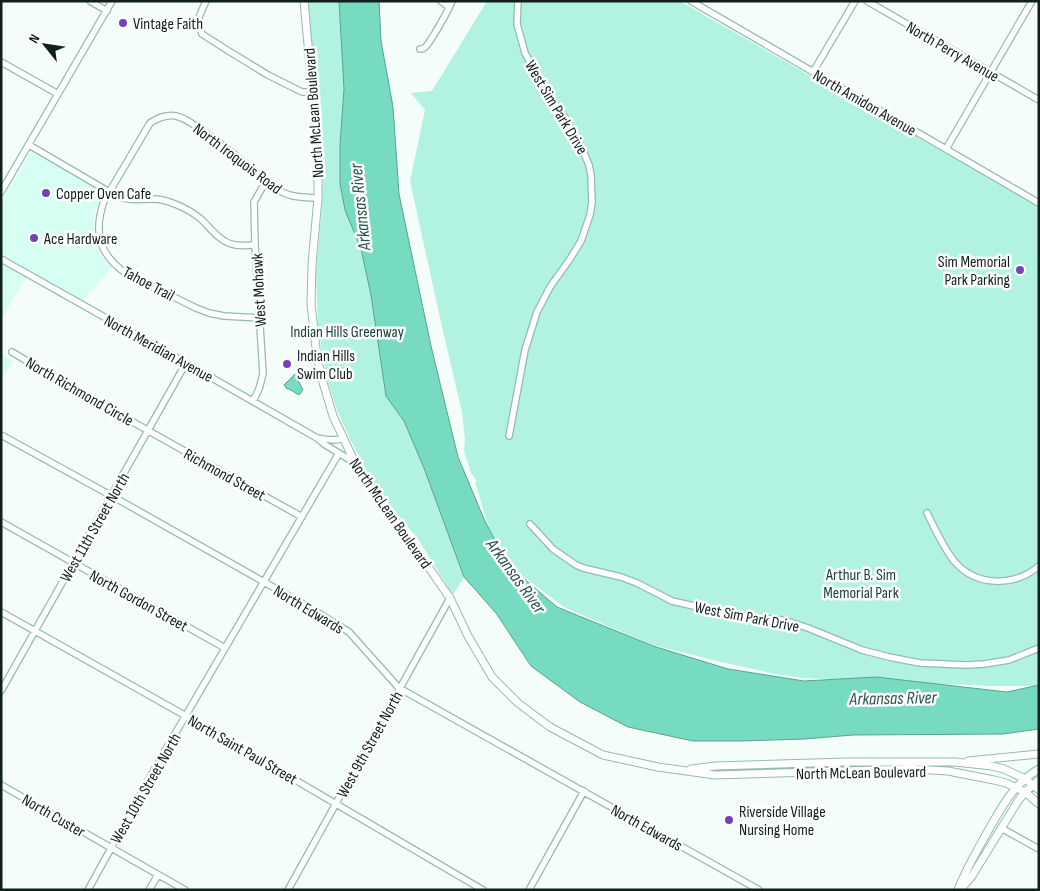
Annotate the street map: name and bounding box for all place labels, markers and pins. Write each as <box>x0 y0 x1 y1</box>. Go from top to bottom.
place label: Vintage Faith <box>133 15 203 34</box>
marker: Vintage Faith <box>117 17 129 29</box>
place label: Copper Oven Cafe <box>56 185 151 204</box>
marker: Copper Oven Cafe <box>40 187 52 199</box>
place label: Ace Hardware <box>43 230 117 249</box>
marker: Ace Hardware <box>28 232 40 244</box>
place label: Sim Memorial Park Parking <box>938 253 1010 290</box>
marker: Sim Memorial Park Parking <box>1014 264 1026 276</box>
place label: Indian Hills Swim Club <box>297 347 355 384</box>
marker: Indian Hills Swim Club <box>281 358 293 370</box>
place label: Riverside Village Nursing Home <box>739 803 826 840</box>
marker: Riverside Village Nursing Home <box>723 814 735 826</box>

